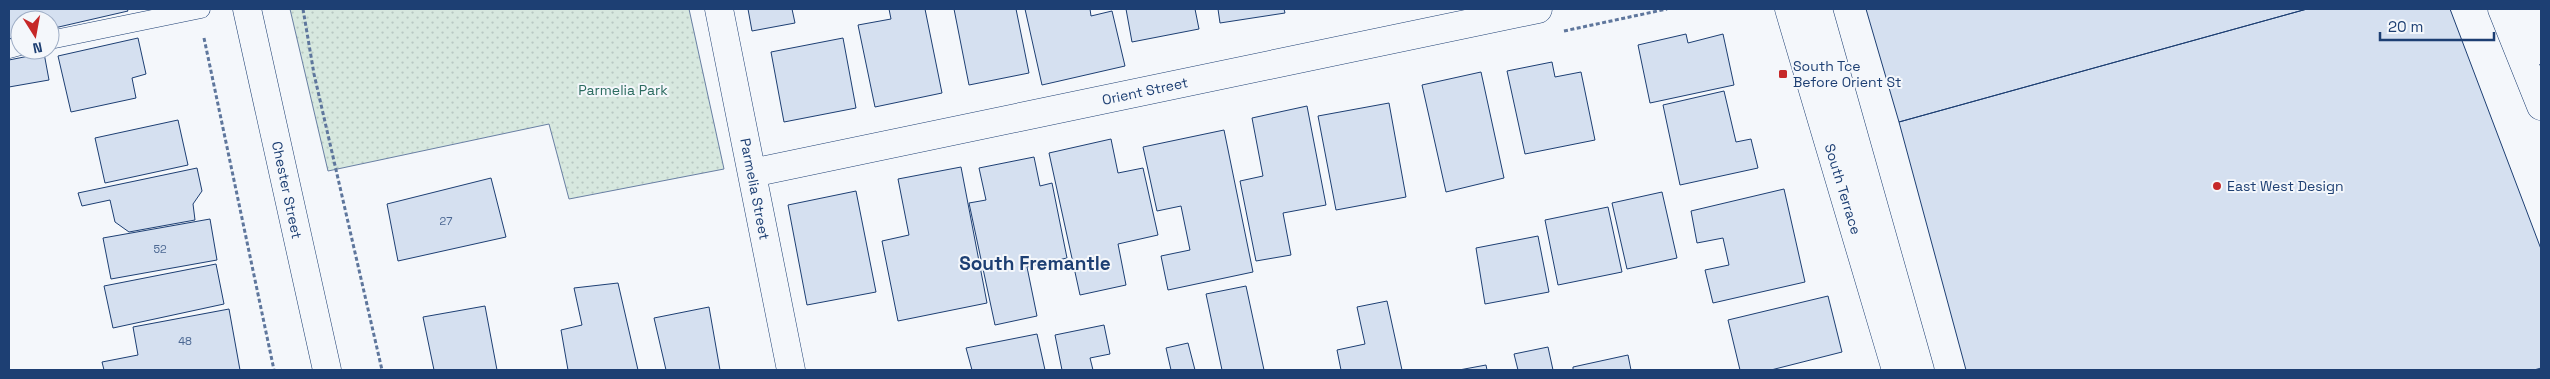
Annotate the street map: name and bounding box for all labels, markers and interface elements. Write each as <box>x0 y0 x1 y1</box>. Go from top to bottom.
north arrow <box>10 10 60 60</box>
scale bar <box>2380 10 2494 42</box>
text: 20 m <box>2388 17 2423 36</box>
text: N <box>31 38 44 57</box>
place label: South Tce Before Orient St <box>1793 57 1902 91</box>
marker: South Tce Before Orient St <box>1777 68 1789 80</box>
street label: Orient Street <box>1100 73 1190 109</box>
park label: Parmelia Park <box>578 81 668 99</box>
street label: Parmelia Street <box>736 137 774 241</box>
street label: Chester Street <box>268 140 306 240</box>
street label: South Terrace <box>1821 141 1865 237</box>
place label: East West Design <box>2227 177 2344 195</box>
marker: East West Design <box>2211 180 2223 192</box>
house number: 27 <box>440 214 452 228</box>
house number: 52 <box>153 242 167 256</box>
district label: South Fremantle <box>959 251 1111 276</box>
house number: 48 <box>178 334 192 348</box>

